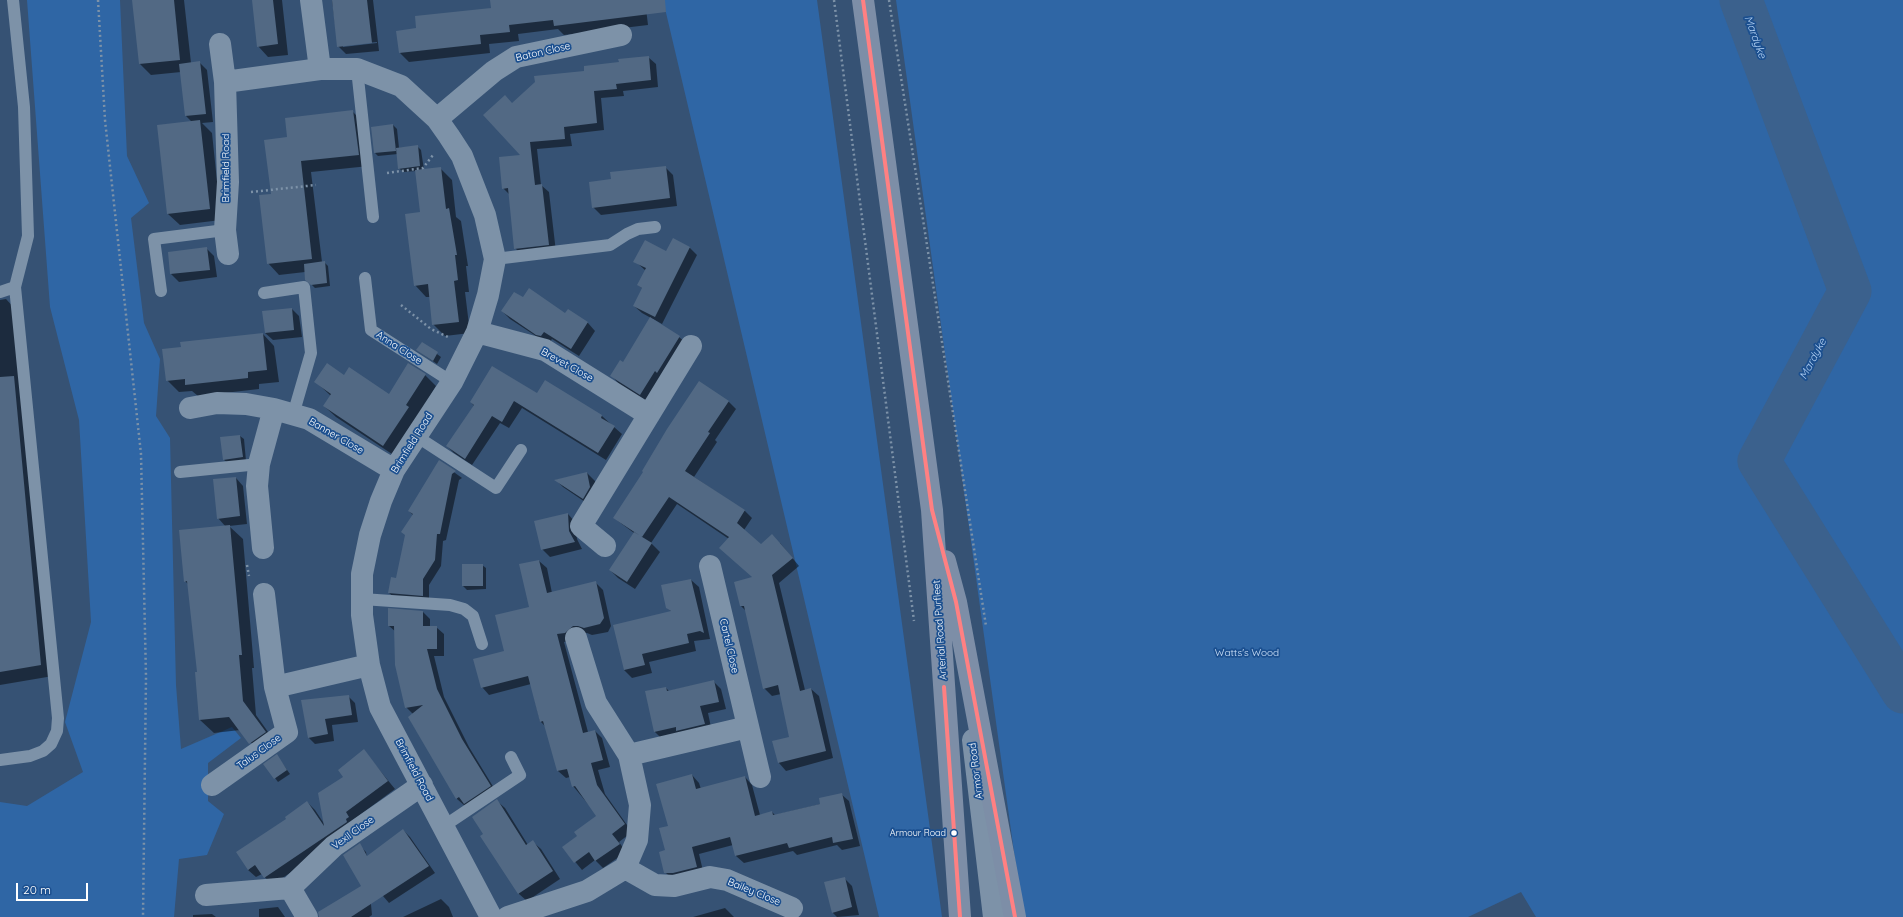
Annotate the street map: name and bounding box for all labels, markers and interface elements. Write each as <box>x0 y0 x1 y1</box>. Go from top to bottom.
water label: Mardyke <box>1741 14 1769 60</box>
street label: Baton Close <box>515 40 571 64</box>
street label: Brimfield Road <box>220 134 232 202</box>
street label: Anna Close <box>374 329 424 367</box>
water label: Mardyke <box>1797 336 1829 382</box>
street label: Brevet Close <box>539 346 595 384</box>
street label: Brimfield Road <box>389 411 435 475</box>
street label: Banner Close <box>306 415 366 457</box>
street label: Arterial Road Purfleet <box>931 580 949 680</box>
street label: Cartel Close <box>717 618 741 674</box>
park label: Watts's Wood <box>1215 647 1279 659</box>
street label: Talus Close <box>235 732 283 772</box>
street label: Brimfield Road <box>393 737 435 803</box>
street label: Armor Road <box>967 742 985 800</box>
street label: Vexil Close <box>330 814 376 852</box>
place label: Armour Road <box>890 828 946 838</box>
marker: Armour Road <box>949 828 959 838</box>
scale bar <box>18 875 90 901</box>
street label: Bailey Close <box>726 876 782 908</box>
text: 20 m <box>23 882 51 897</box>

